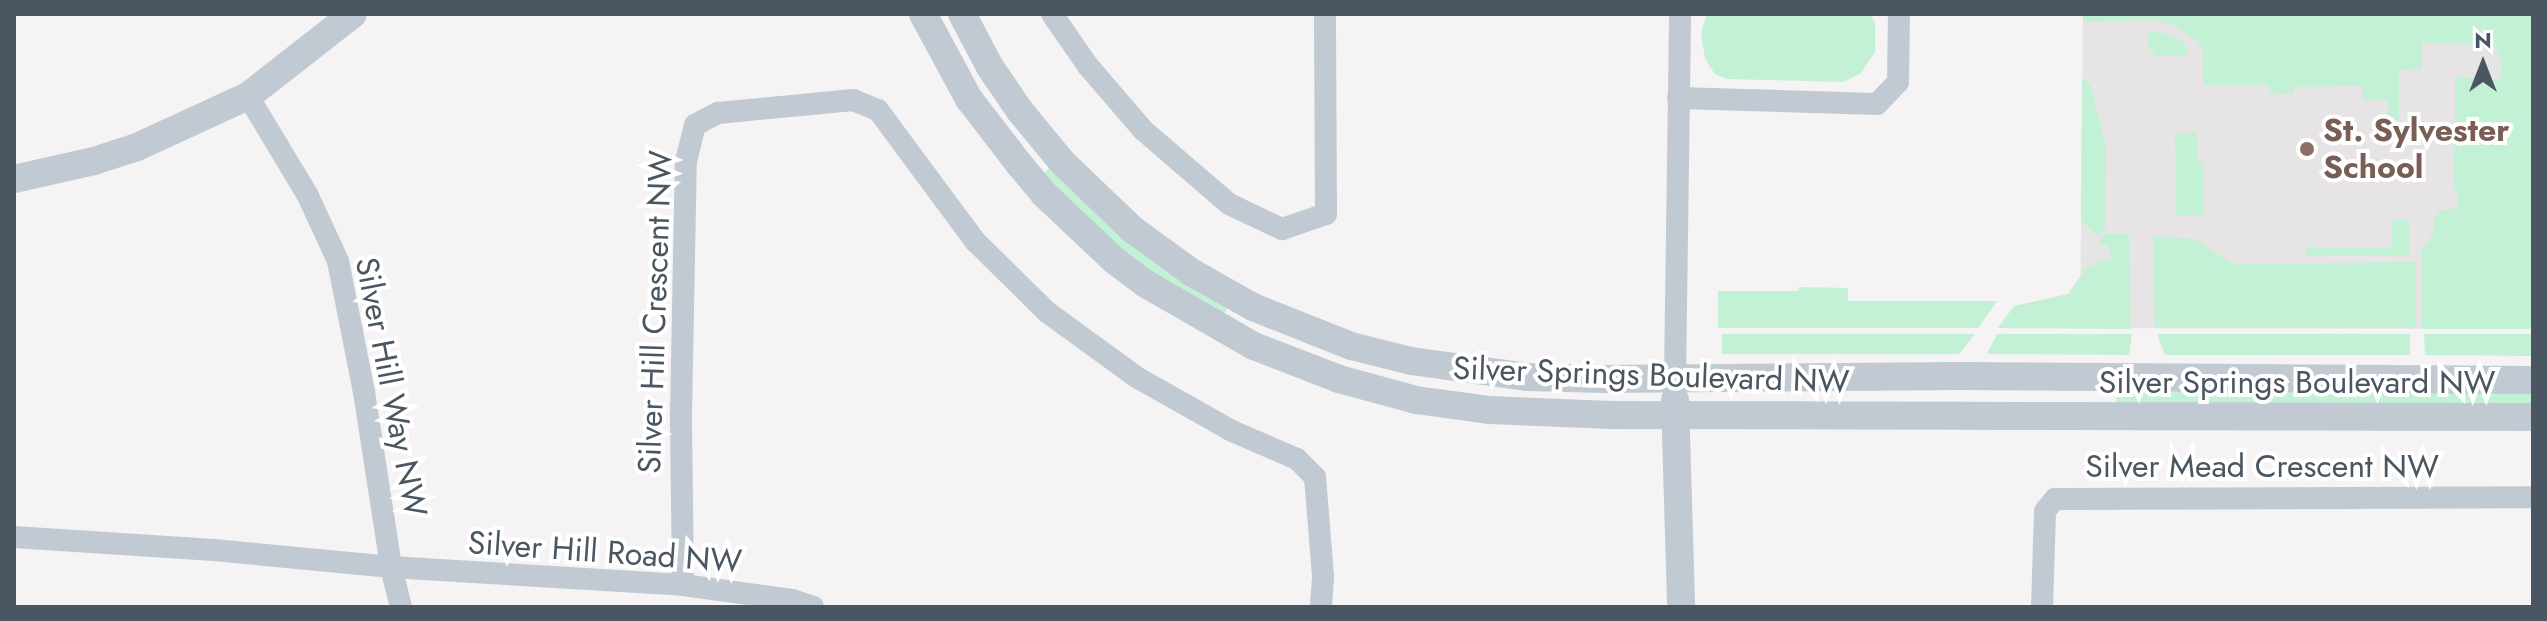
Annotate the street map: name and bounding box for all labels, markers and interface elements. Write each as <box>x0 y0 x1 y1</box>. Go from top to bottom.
north arrow <box>2443 24 2523 104</box>
text: N <box>2474 24 2492 56</box>
place label: St. Sylvester School <box>2323 112 2509 187</box>
marker: St. Sylvester School <box>2298 140 2316 158</box>
street label: Silver Hill Crescent NW <box>630 150 680 474</box>
street label: Silver Hill Way NW <box>347 254 435 520</box>
street label: Silver Springs Boulevard NW <box>1452 349 1850 401</box>
street label: Silver Springs Boulevard NW <box>2099 363 2495 401</box>
street label: Silver Mead Crescent NW <box>2085 447 2439 485</box>
street label: Silver Hill Road NW <box>467 523 743 581</box>

